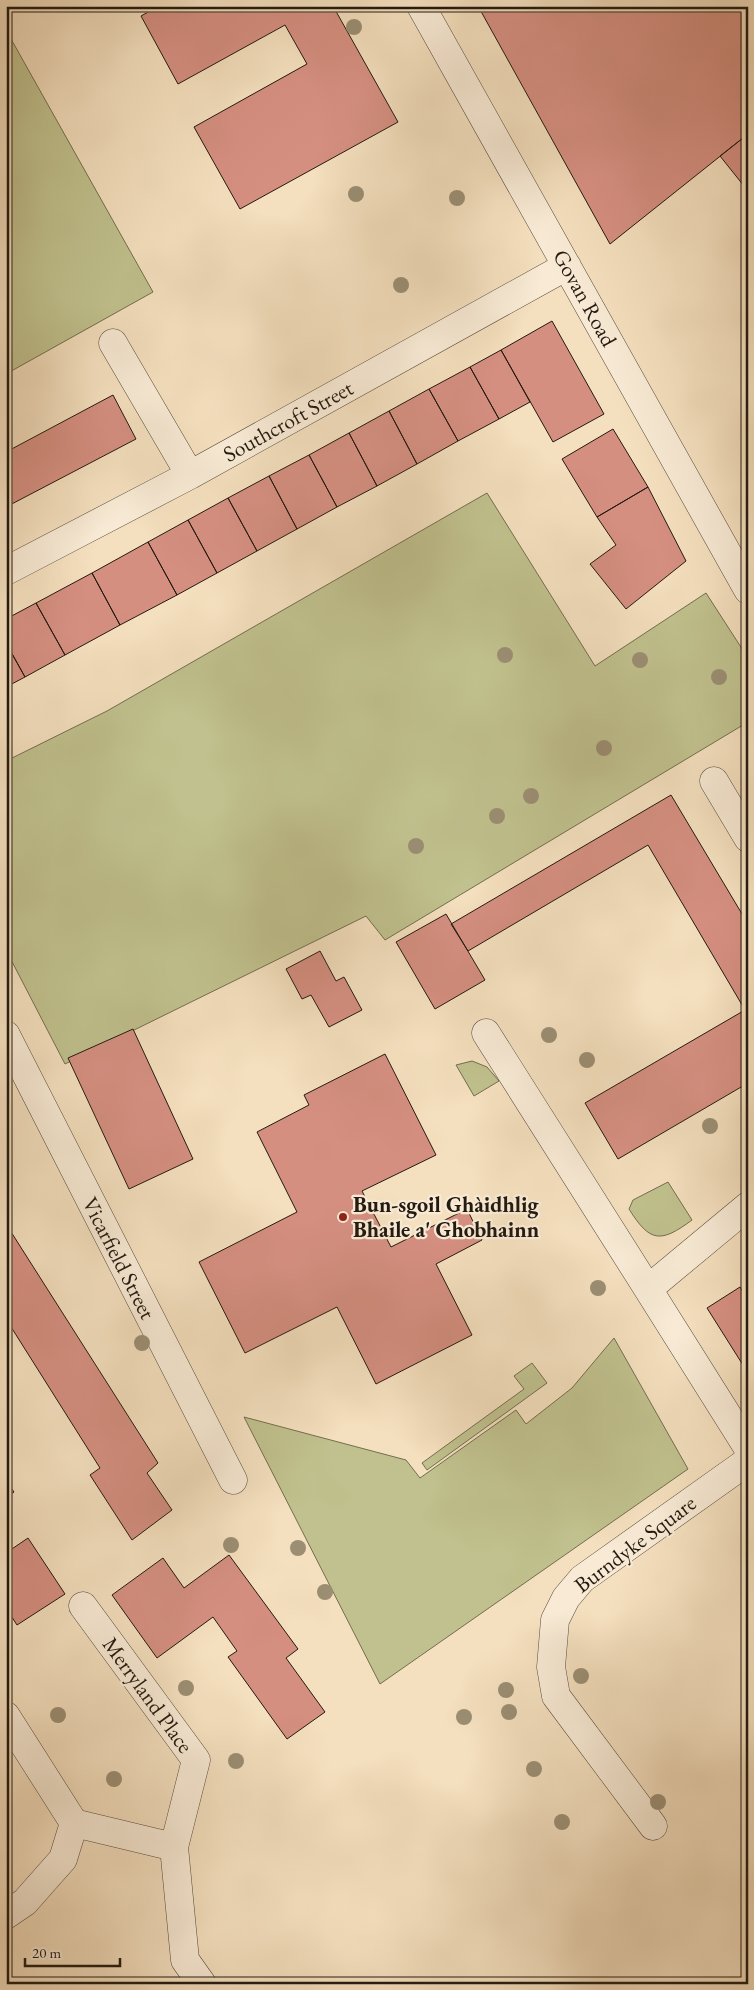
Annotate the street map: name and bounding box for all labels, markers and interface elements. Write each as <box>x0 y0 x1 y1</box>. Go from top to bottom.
street label: Govan Road <box>546 244 624 352</box>
street label: Southcroft Street <box>218 373 358 469</box>
place label: Bun-sgoil Ghàidhlig Bhaile a' Ghobhainn <box>353 1190 540 1244</box>
street label: Vicarfield Street <box>76 1192 162 1324</box>
marker: Bun-sgoil Ghàidhlig Bhaile a' Ghobhainn <box>337 1211 349 1223</box>
street label: Burndyke Square <box>568 1488 702 1599</box>
street label: Merryland Place <box>96 1631 200 1759</box>
scale bar <box>25 1935 120 1967</box>
text: 20 m <box>32 1943 61 1962</box>

